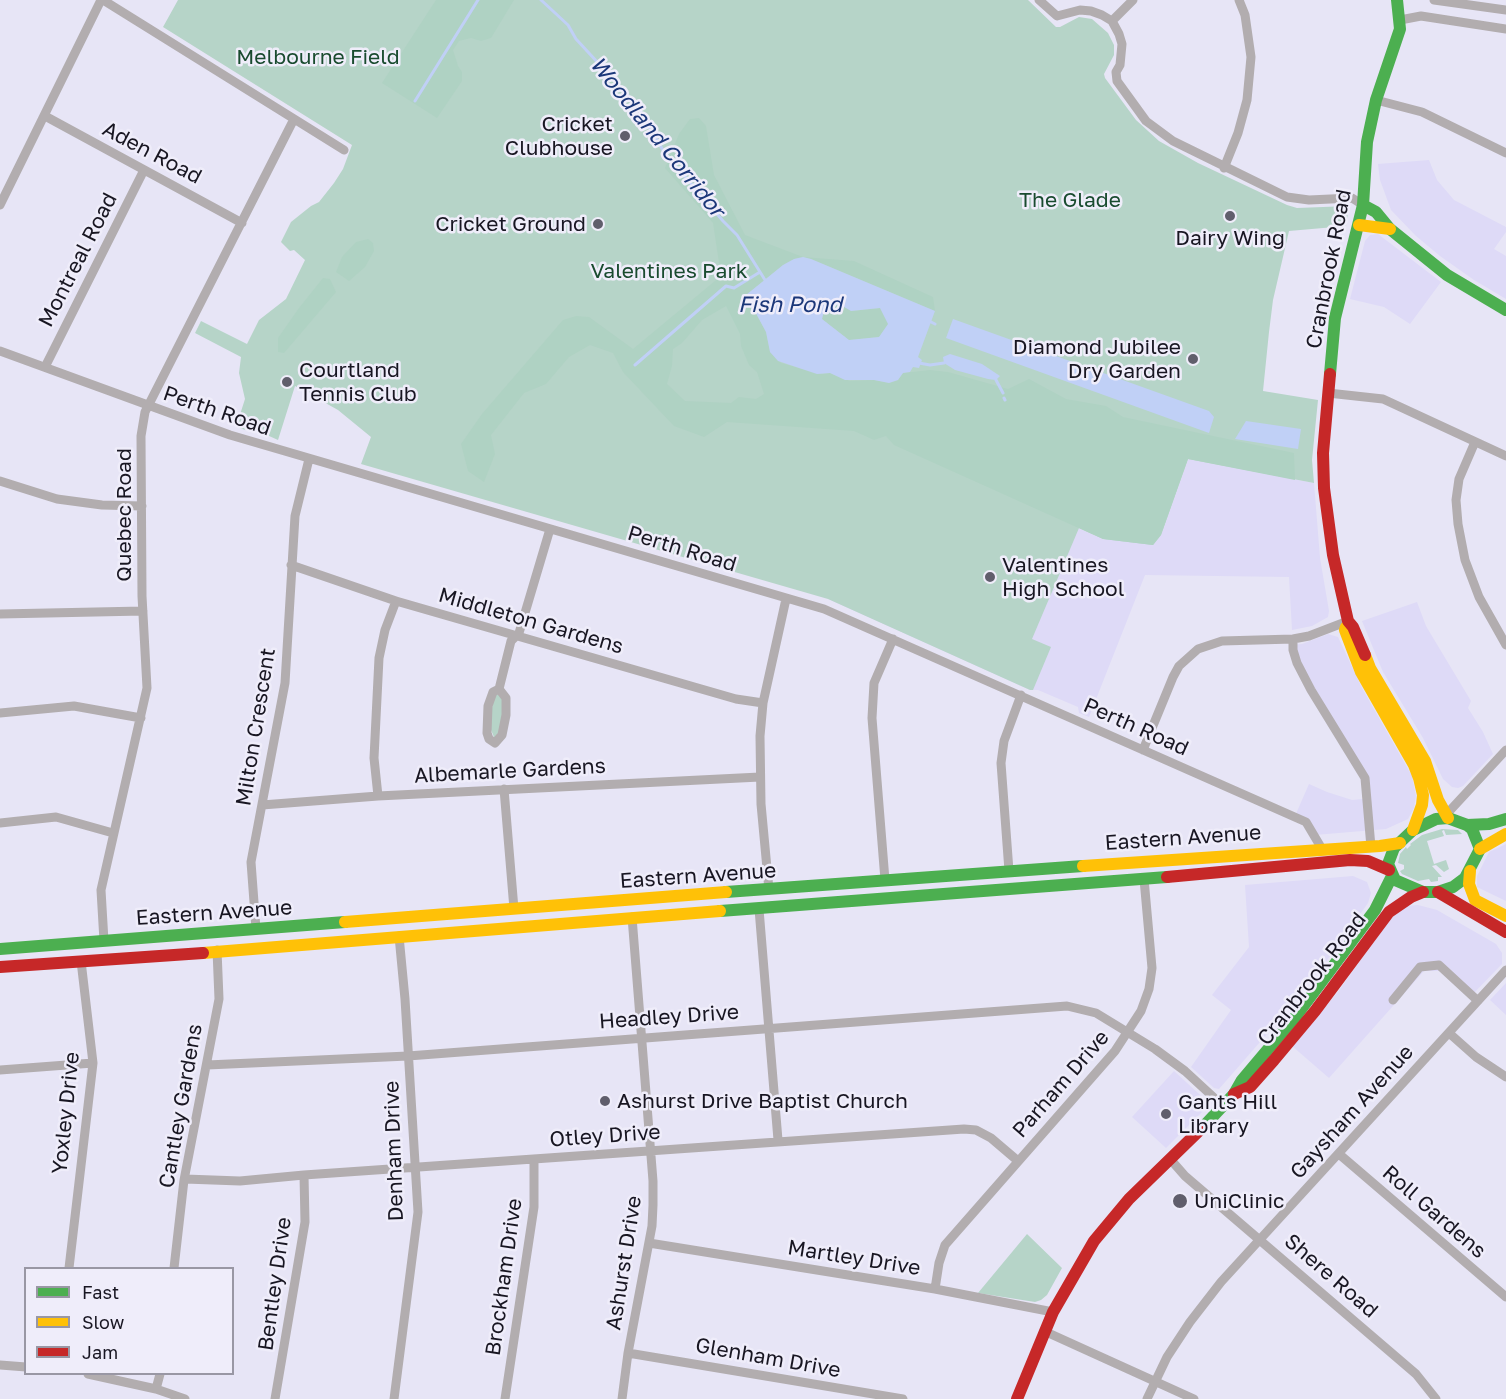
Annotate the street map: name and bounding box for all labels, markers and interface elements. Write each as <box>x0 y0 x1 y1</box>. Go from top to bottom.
park label: Melbourne Field <box>236 44 400 70</box>
water label: Woodland Corridor <box>584 51 730 223</box>
place label: Cricket Clubhouse <box>505 111 613 161</box>
street label: Aden Road <box>98 116 206 190</box>
marker: Cricket Clubhouse <box>618 129 632 143</box>
park label: The Glade <box>1019 187 1121 213</box>
street label: Cranbrook Road <box>1301 187 1357 351</box>
street label: Montreal Road <box>33 189 123 331</box>
marker: Dairy Wing <box>1223 209 1237 223</box>
place label: Cricket Ground <box>435 211 586 237</box>
marker: Cricket Ground <box>591 217 605 231</box>
place label: Dairy Wing <box>1175 225 1285 251</box>
park label: Valentines Park <box>590 258 748 284</box>
water label: Fish Pond <box>738 292 842 318</box>
place label: Diamond Jubilee Dry Garden <box>1013 334 1181 384</box>
marker: Diamond Jubilee Dry Garden <box>1186 352 1200 366</box>
place label: Courtland Tennis Club <box>299 357 417 407</box>
marker: Courtland Tennis Club <box>280 375 294 389</box>
street label: Perth Road <box>160 381 274 441</box>
street label: Quebec Road <box>111 448 137 582</box>
street label: Perth Road <box>625 521 739 577</box>
place label: Valentines High School <box>1002 552 1124 602</box>
marker: Valentines High School <box>983 570 997 584</box>
street label: Middleton Gardens <box>436 583 626 659</box>
street label: Milton Crescent <box>231 646 281 808</box>
street label: Perth Road <box>1080 693 1192 761</box>
street label: Albemarle Gardens <box>414 753 606 789</box>
street label: Eastern Avenue <box>1104 820 1262 856</box>
street label: Eastern Avenue <box>619 858 777 894</box>
street label: Eastern Avenue <box>135 895 293 931</box>
street label: Cranbrook Road <box>1252 908 1372 1050</box>
street label: Headley Drive <box>598 1000 740 1034</box>
street label: Cantley Gardens <box>154 1022 208 1190</box>
street label: Parham Drive <box>1007 1025 1115 1143</box>
street label: Gaysham Avenue <box>1285 1040 1419 1184</box>
street label: Yoxley Drive <box>47 1051 85 1175</box>
street label: Denham Drive <box>379 1080 409 1222</box>
place label: Ashurst Drive Baptist Church <box>617 1088 908 1114</box>
place label: Gants Hill Library <box>1178 1089 1277 1139</box>
marker: Ashurst Drive Baptist Church <box>598 1094 612 1108</box>
marker: Gants Hill Library <box>1159 1107 1173 1121</box>
street label: Otley Drive <box>549 1120 661 1152</box>
street label: Roll Gardens <box>1377 1160 1491 1264</box>
place label: UniClinic <box>1194 1188 1284 1214</box>
marker: UniClinic <box>1171 1192 1189 1210</box>
street label: Ashurst Drive <box>601 1194 647 1332</box>
street label: Brockham Drive <box>480 1197 528 1357</box>
street label: Bentley Drive <box>253 1216 297 1352</box>
street label: Shere Road <box>1279 1229 1383 1323</box>
street label: Martley Drive <box>786 1235 922 1281</box>
legend <box>24 1267 234 1375</box>
text: Fast <box>82 1281 119 1303</box>
text: Slow <box>82 1311 124 1333</box>
street label: Glenham Drive <box>693 1333 843 1383</box>
text: Jam <box>82 1341 118 1363</box>

